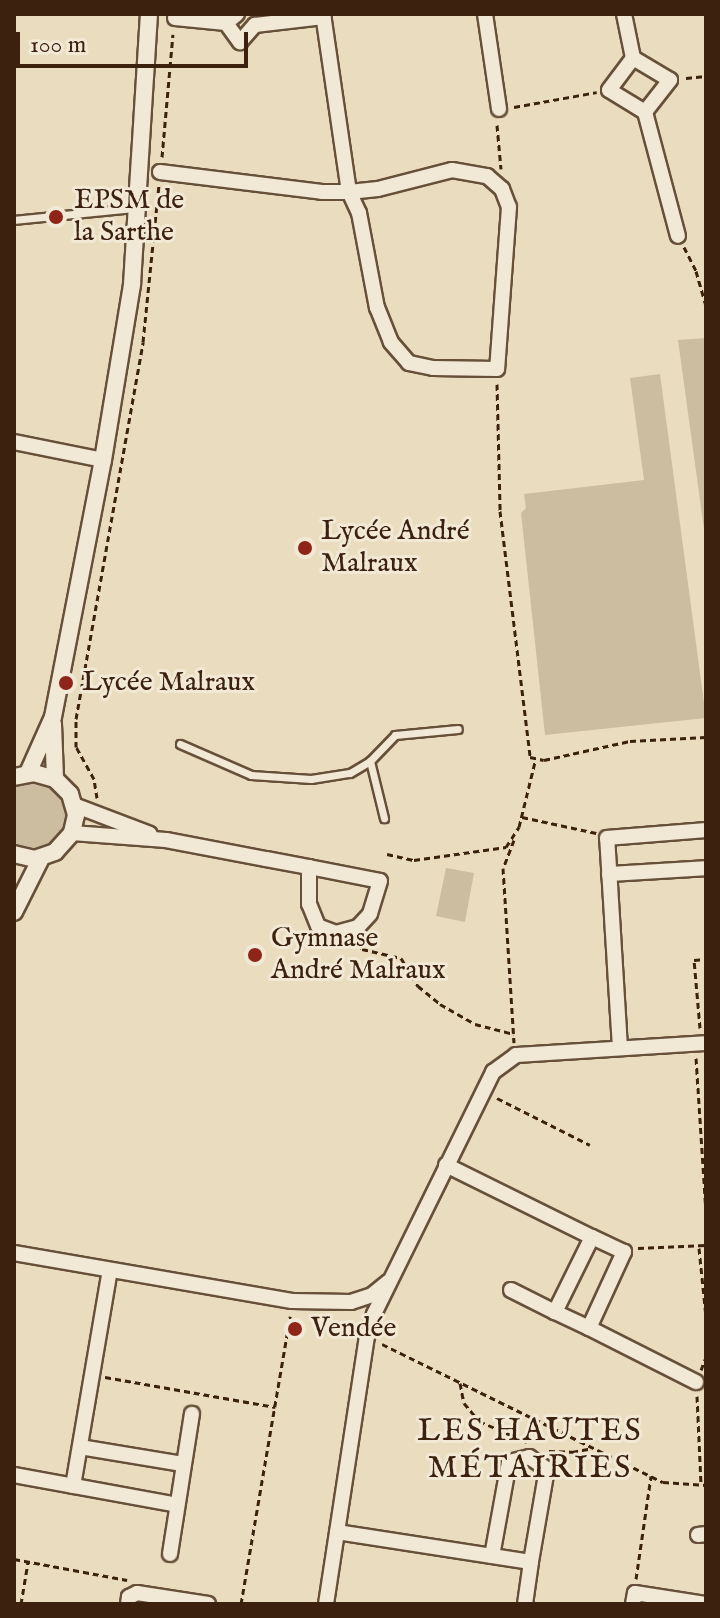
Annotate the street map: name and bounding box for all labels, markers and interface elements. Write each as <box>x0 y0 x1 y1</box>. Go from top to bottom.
scale bar <box>20 16 252 66</box>
text: 100 m <box>30 30 86 61</box>
place label: EPSM de la Sarthe <box>74 184 184 250</box>
marker: EPSM de la Sarthe <box>45 206 67 228</box>
place label: Lycée André Malraux <box>321 515 470 581</box>
marker: Lycée André Malraux <box>296 539 314 557</box>
place label: Lycée Malraux <box>82 666 255 700</box>
marker: Lycée Malraux <box>57 674 75 692</box>
place label: Gymnase André Malraux <box>271 922 446 988</box>
marker: Gymnase André Malraux <box>246 946 264 964</box>
place label: Vendée <box>311 1312 396 1346</box>
marker: Vendée <box>286 1320 304 1338</box>
district label: LES HAUTES MÉTAIRIES <box>417 1414 643 1489</box>

